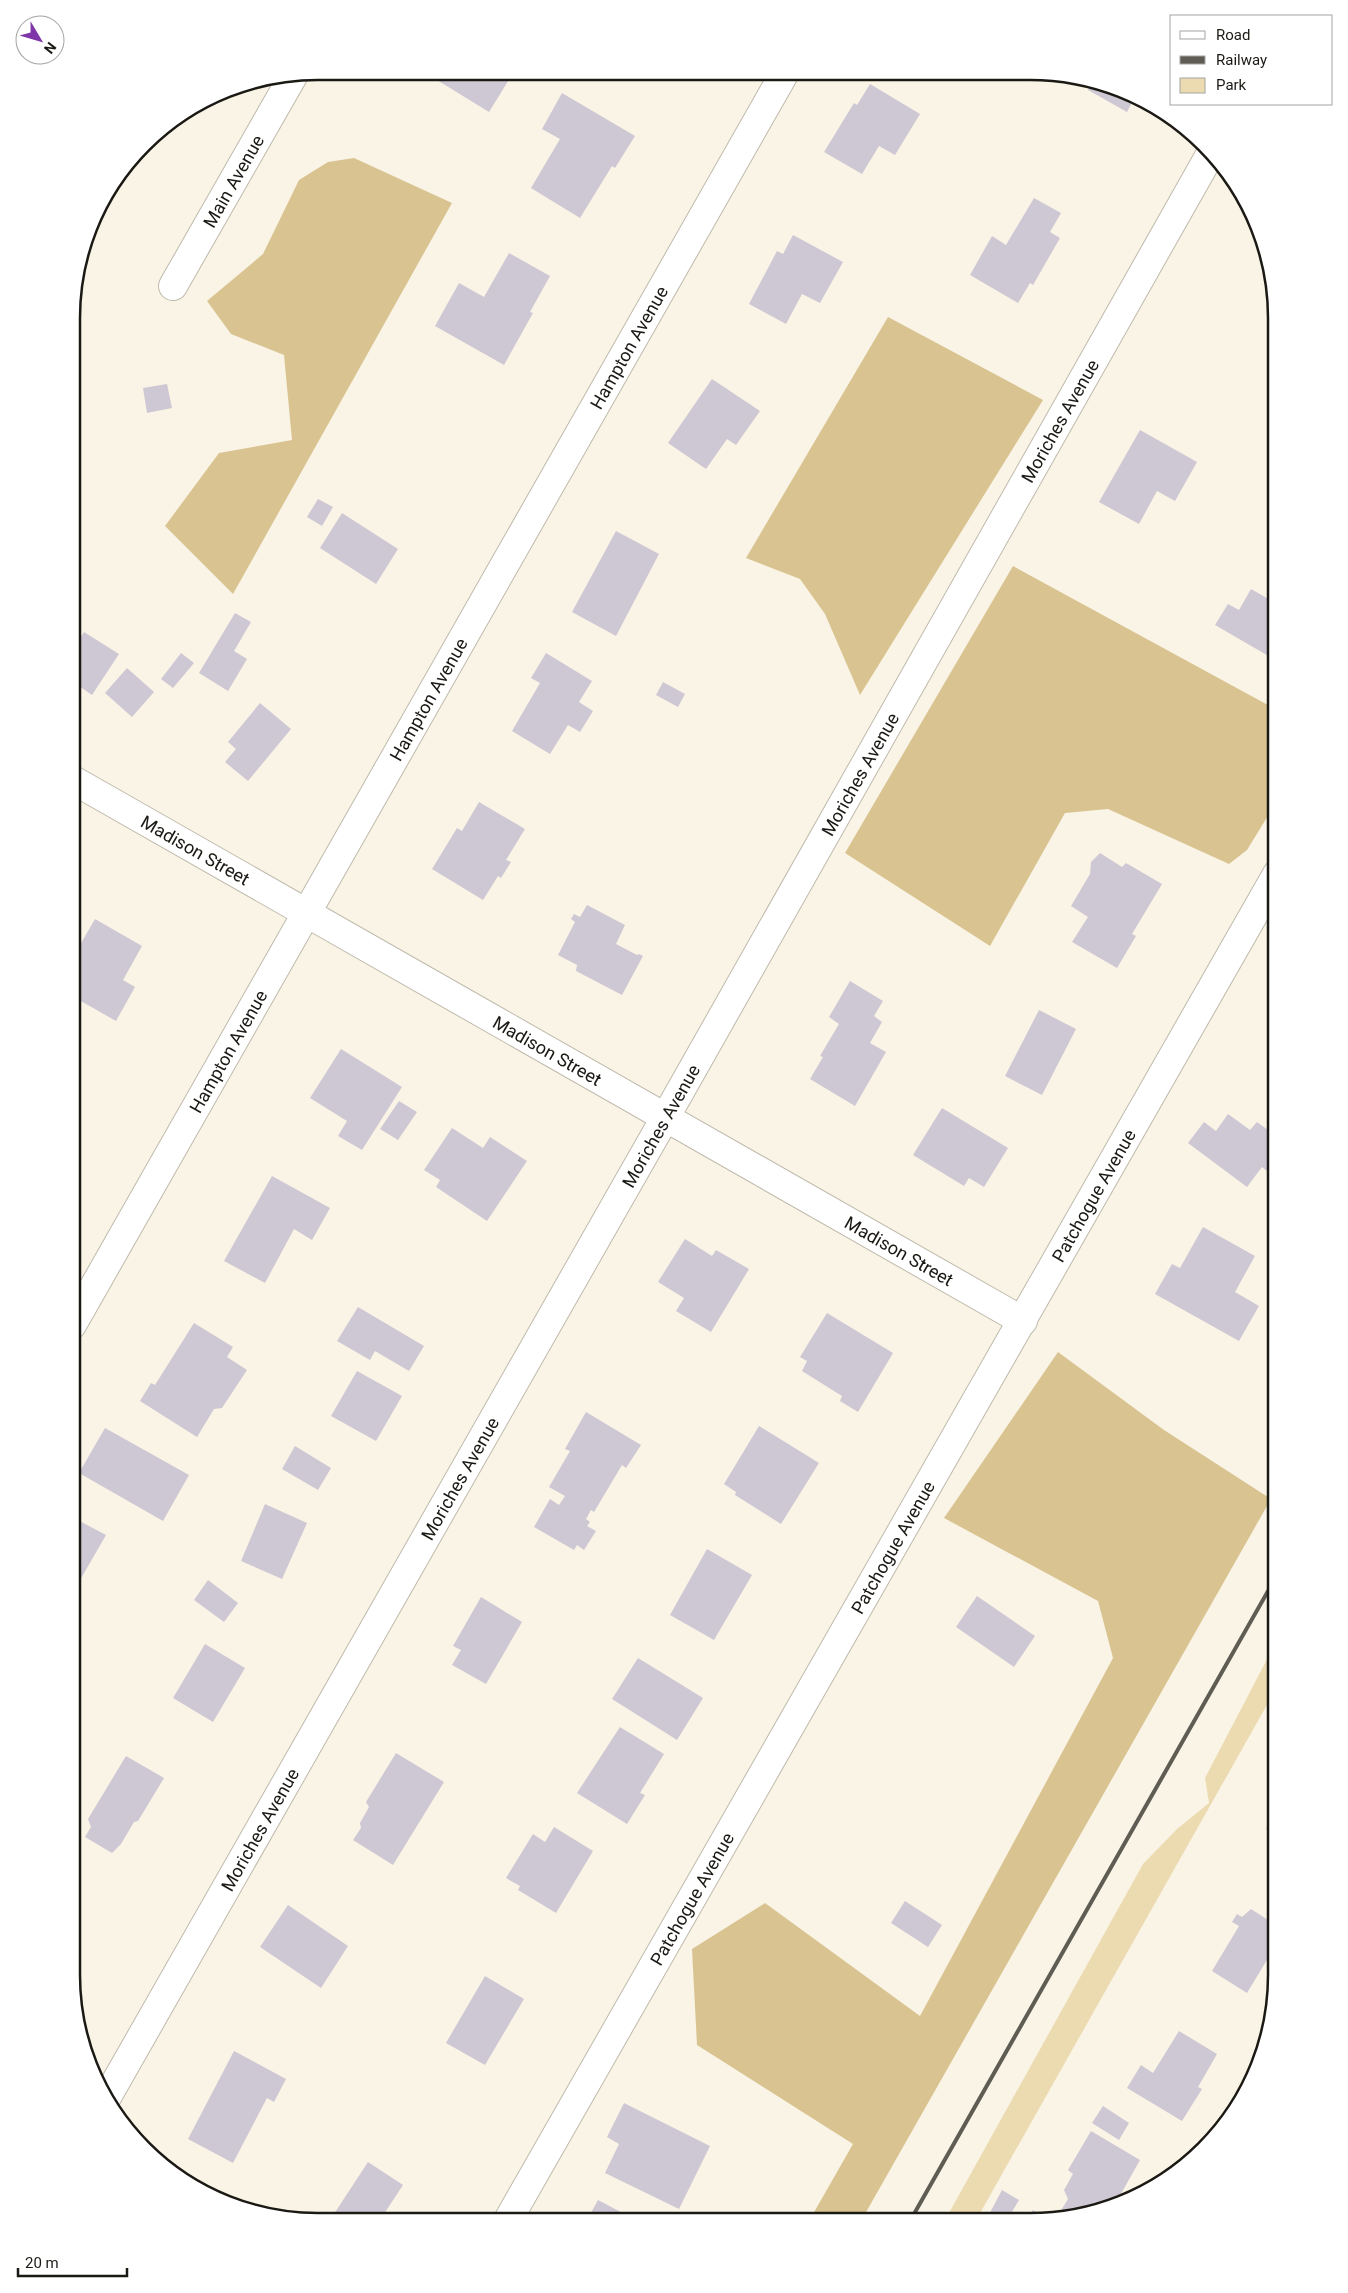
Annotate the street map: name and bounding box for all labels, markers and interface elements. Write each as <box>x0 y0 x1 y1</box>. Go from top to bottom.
north arrow <box>15 15 65 65</box>
legend <box>1170 15 1333 105</box>
text: Road <box>1216 26 1250 44</box>
text: N <box>41 39 60 57</box>
text: Railway <box>1216 51 1267 69</box>
text: Park <box>1216 76 1247 94</box>
street label: Main Avenue <box>198 131 268 231</box>
street label: Hampton Avenue <box>585 282 672 412</box>
street label: Moriches Avenue <box>1016 355 1103 486</box>
street label: Hampton Avenue <box>385 634 471 764</box>
street label: Moriches Avenue <box>816 709 903 839</box>
street label: Madison Street <box>138 811 254 889</box>
street label: Hampton Avenue <box>185 986 271 1116</box>
street label: Madison Street <box>489 1011 606 1089</box>
street label: Moriches Avenue <box>617 1060 704 1191</box>
street label: Patchogue Avenue <box>1047 1125 1140 1266</box>
street label: Madison Street <box>841 1211 957 1290</box>
street label: Moriches Avenue <box>416 1413 503 1544</box>
street label: Patchogue Avenue <box>846 1477 939 1617</box>
street label: Moriches Avenue <box>216 1764 303 1895</box>
street label: Patchogue Avenue <box>645 1829 738 1969</box>
scale bar <box>18 2246 126 2278</box>
text: 20 m <box>25 2254 59 2272</box>

